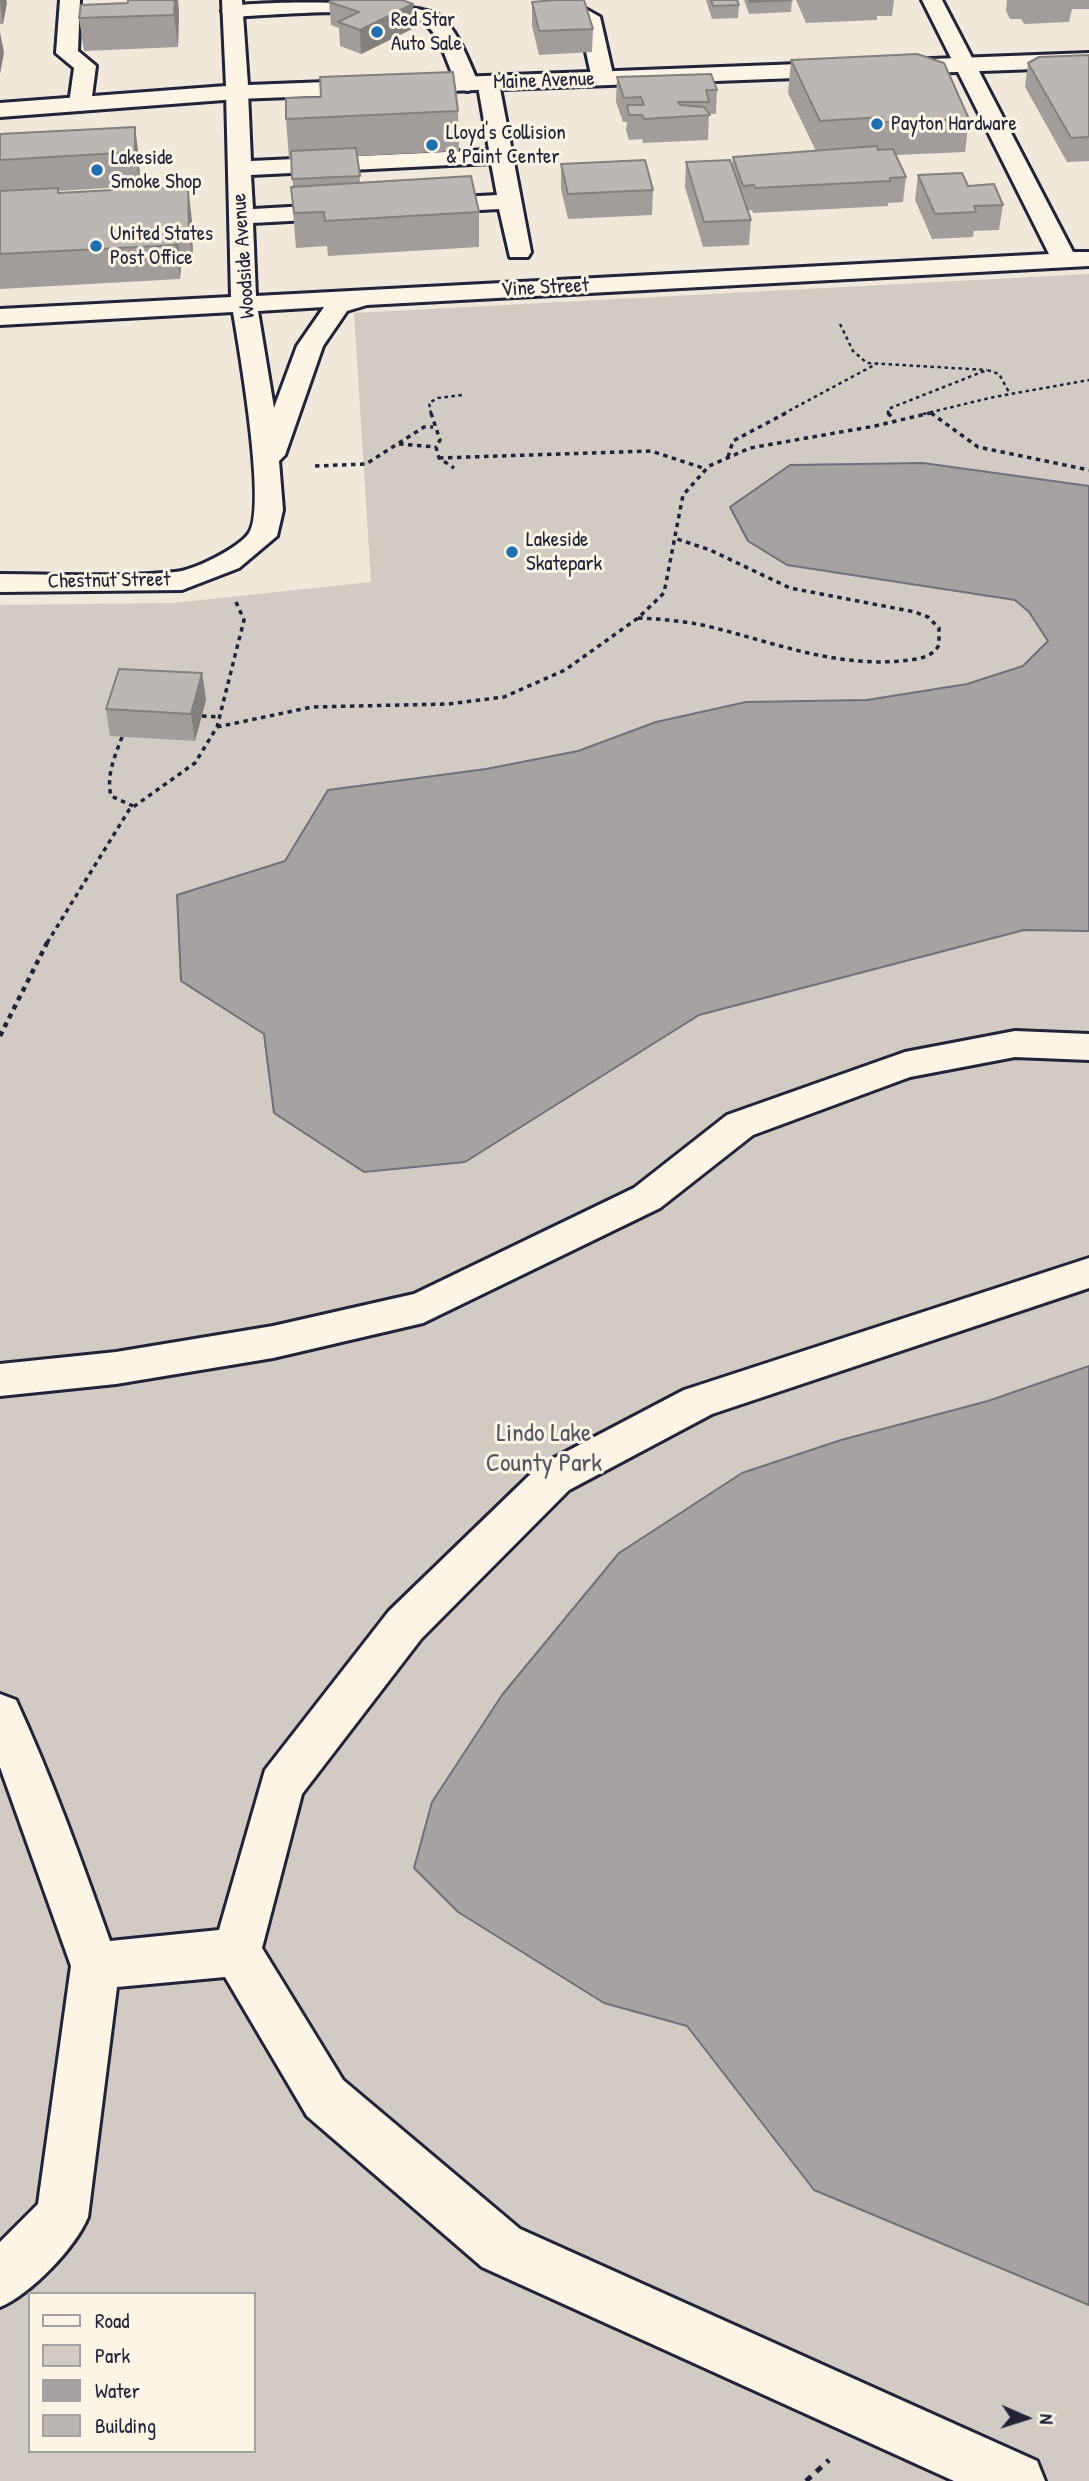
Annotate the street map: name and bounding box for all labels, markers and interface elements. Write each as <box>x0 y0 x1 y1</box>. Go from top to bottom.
place label: Red Star Auto Sale <box>391 7 462 57</box>
marker: Red Star Auto Sale <box>369 24 385 40</box>
street label: Maine Avenue <box>493 67 595 95</box>
place label: Payton Hardware <box>891 111 1017 137</box>
marker: Payton Hardware <box>869 116 885 132</box>
place label: Lloyd's Collision & Paint Center <box>446 120 566 170</box>
marker: Lloyd's Collision & Paint Center <box>424 137 440 153</box>
place label: Lakeside Smoke Shop <box>111 145 201 195</box>
marker: Lakeside Smoke Shop <box>89 162 105 178</box>
street label: Woodside Avenue <box>227 193 261 319</box>
place label: United States Post Office <box>110 221 213 271</box>
marker: United States Post Office <box>88 238 104 254</box>
street label: Vine Street <box>500 273 590 303</box>
place label: Lakeside Skatepark <box>526 527 602 577</box>
marker: Lakeside Skatepark <box>504 544 520 560</box>
street label: Chestnut Street <box>47 567 171 595</box>
park label: Lindo Lake County Park <box>486 1418 602 1480</box>
legend <box>28 2292 256 2453</box>
text: Road <box>95 2306 129 2335</box>
text: Park <box>95 2341 130 2370</box>
text: Water <box>95 2376 140 2405</box>
north arrow <box>991 2383 1061 2453</box>
text: Building <box>95 2411 156 2440</box>
text: N <box>1034 2413 1060 2425</box>

